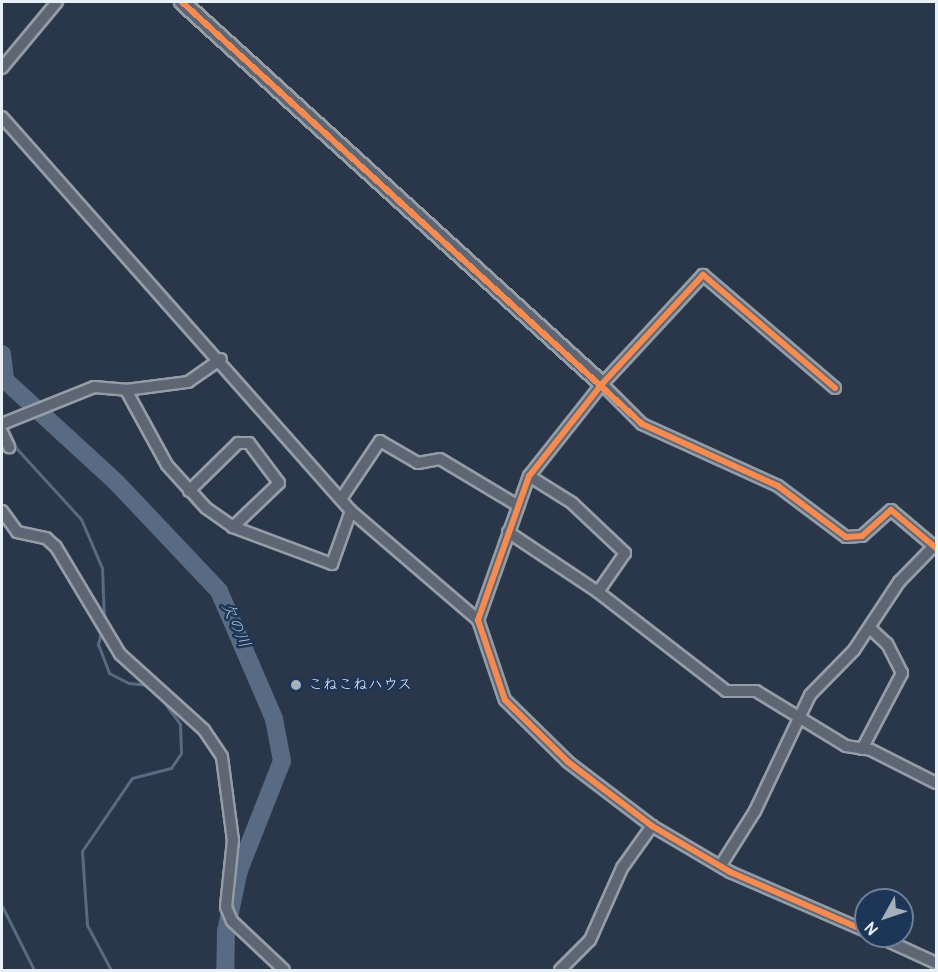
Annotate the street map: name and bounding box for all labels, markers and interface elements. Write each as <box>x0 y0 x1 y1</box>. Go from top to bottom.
water label: 欠の川 <box>217 599 255 651</box>
place label: こねこねハウス <box>308 676 413 694</box>
marker: こねこねハウス <box>289 678 303 692</box>
north arrow <box>854 888 914 948</box>
text: N <box>861 918 883 939</box>

